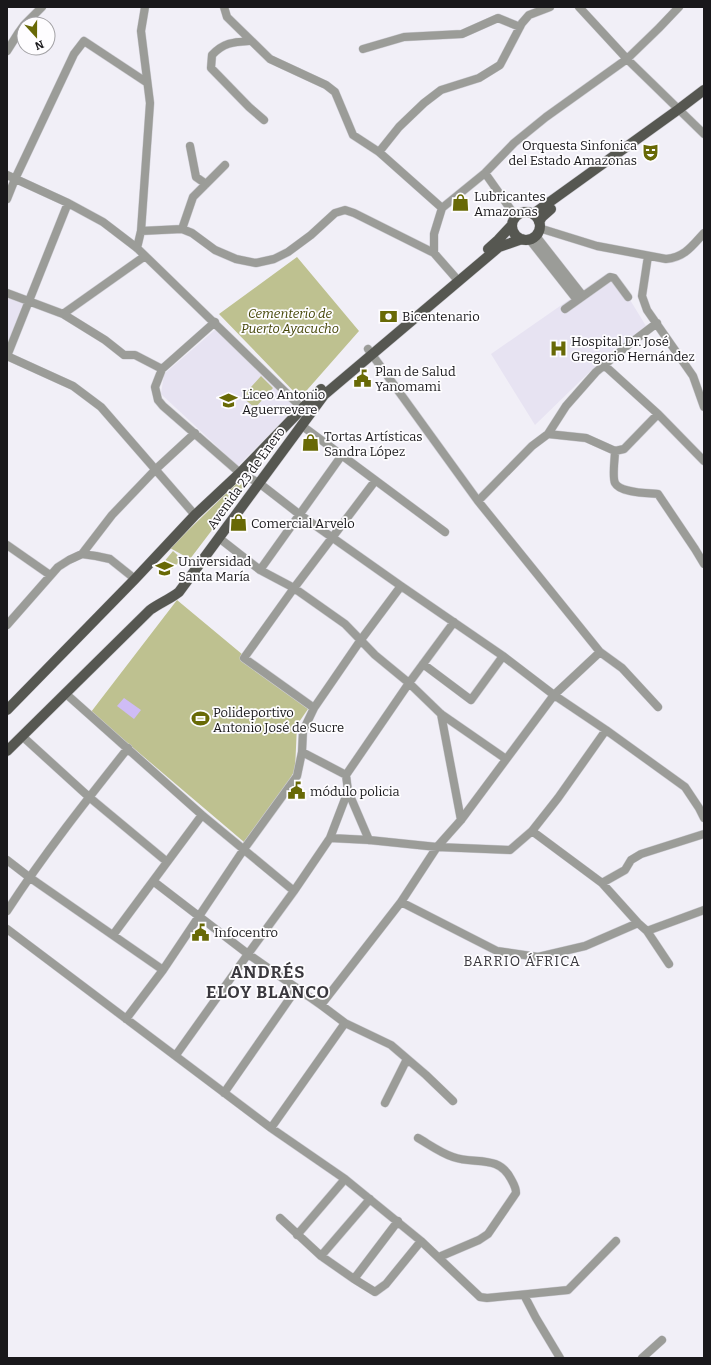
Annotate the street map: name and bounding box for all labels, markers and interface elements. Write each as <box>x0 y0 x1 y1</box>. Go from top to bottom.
north arrow <box>16 16 56 56</box>
text: N <box>33 37 46 53</box>
place label: Orquesta Sinfonica del Estado Amazonas <box>509 138 637 168</box>
theatre icon: Orquesta Sinfonica del Estado Amazonas <box>640 142 660 162</box>
place label: Lubricantes Amazonas <box>474 189 546 219</box>
shop icon: Lubricantes Amazonas <box>451 193 471 213</box>
park label: Cementerio de Puerto Ayacucho <box>241 306 339 336</box>
bank icon: Bicentenario <box>379 306 399 326</box>
place label: Bicentenario <box>402 309 480 324</box>
place label: Hospital Dr. José Gregorio Hernández <box>571 334 695 364</box>
hospital icon: Hospital Dr. José Gregorio Hernández <box>548 338 568 358</box>
place label: Plan de Salud Yanomami <box>375 364 456 394</box>
public building icon: Plan de Salud Yanomami <box>352 368 372 388</box>
place label: Liceo Antonio Aguerrevere <box>242 387 325 417</box>
school or university icon: Liceo Antonio Aguerrevere <box>219 391 239 411</box>
street label: Avenida 23 de Enero <box>204 424 288 532</box>
place label: Tortas Artísticas Sandra López <box>324 429 423 459</box>
shop icon: Tortas Artísticas Sandra López <box>301 433 321 453</box>
shop icon: Comercial Arvelo <box>228 513 248 533</box>
place label: Comercial Arvelo <box>251 516 355 531</box>
place label: Universidad Santa María <box>178 554 252 584</box>
school or university icon: Universidad Santa María <box>155 558 175 578</box>
place label: Polideportivo Antonio José de Sucre <box>213 705 344 735</box>
sports icon: Polideportivo Antonio José de Sucre <box>190 709 210 729</box>
public building icon: módulo policia <box>287 781 307 801</box>
place label: módulo policia <box>310 784 400 799</box>
public building icon: Infocentro <box>191 922 211 942</box>
place label: Infocentro <box>214 925 278 940</box>
district label: BARRIO ÁFRICA <box>463 952 581 970</box>
district label: ANDRÉS ELOY BLANCO <box>206 961 330 1003</box>

